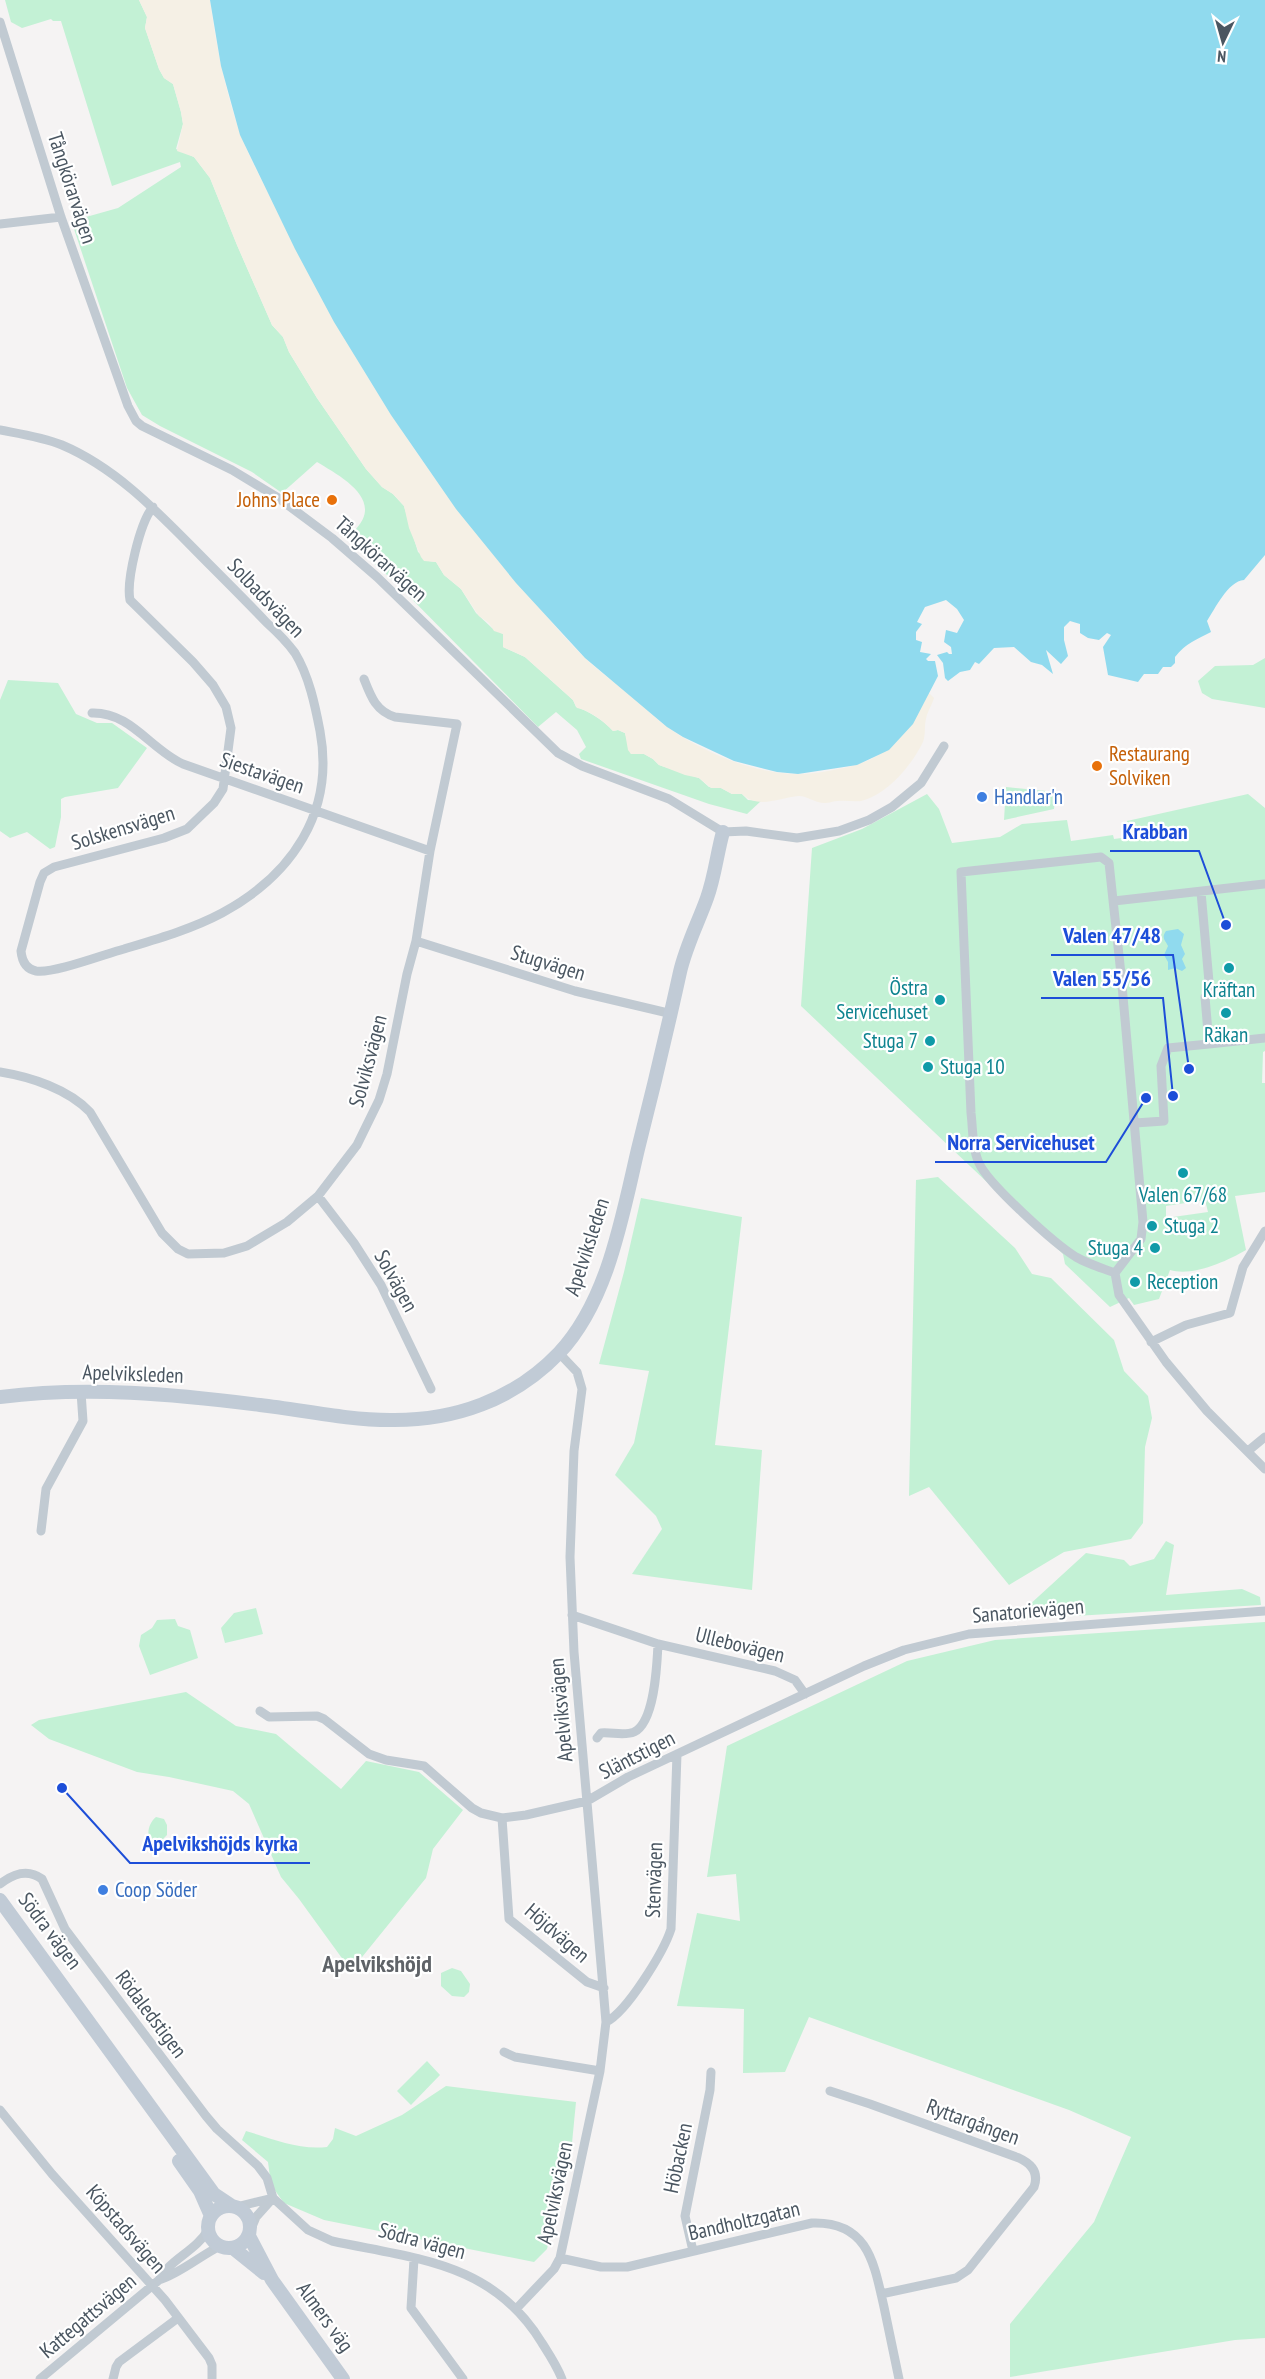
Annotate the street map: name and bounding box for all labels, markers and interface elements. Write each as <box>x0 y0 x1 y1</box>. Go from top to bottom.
north arrow <box>1193 12 1253 72</box>
text: N <box>1217 47 1227 67</box>
street label: Tångkörarvägen <box>42 129 103 247</box>
place label: Johns Place <box>236 486 320 513</box>
marker: Johns Place <box>325 493 339 507</box>
street label: Tångkörarvägen <box>329 510 433 607</box>
street label: Solbadsvägen <box>222 552 311 643</box>
place label: Restaurang Solviken <box>1109 740 1190 791</box>
street label: Siestavägen <box>217 746 308 799</box>
marker: Restaurang Solviken <box>1090 759 1104 773</box>
place label: Handlar'n <box>994 783 1063 810</box>
marker: Handlar'n <box>975 790 989 804</box>
street label: Solskensvägen <box>68 799 178 856</box>
callout: Krabban <box>1110 811 1199 851</box>
text: Krabban <box>1122 817 1188 845</box>
callout: Valen 47/48 <box>1051 915 1173 955</box>
text: Valen 47/48 <box>1062 921 1161 949</box>
street label: Stugvägen <box>508 938 589 987</box>
callout: Valen 55/56 <box>1041 958 1163 998</box>
marker: Kräftan <box>1222 961 1236 975</box>
text: Valen 55/56 <box>1052 964 1151 992</box>
place label: Östra Servicehuset <box>836 974 928 1025</box>
place label: Kräftan <box>1203 976 1255 1003</box>
marker: Östra Servicehuset <box>933 993 947 1007</box>
marker: Räkan <box>1219 1006 1233 1020</box>
street label: Solviksvägen <box>342 1012 393 1110</box>
place label: Räkan <box>1204 1021 1248 1048</box>
place label: Stuga 7 <box>863 1027 918 1054</box>
marker: Stuga 7 <box>923 1034 937 1048</box>
place label: Stuga 10 <box>940 1053 1005 1080</box>
marker: Stuga 10 <box>921 1060 935 1074</box>
callout: Norra Servicehuset <box>935 1122 1106 1162</box>
text: Norra Servicehuset <box>947 1128 1095 1156</box>
marker: Valen 67/68 <box>1176 1166 1190 1180</box>
place label: Valen 67/68 <box>1138 1181 1227 1208</box>
street label: Apelviksleden <box>558 1195 615 1299</box>
place label: Stuga 2 <box>1164 1212 1219 1239</box>
marker: Stuga 2 <box>1145 1219 1159 1233</box>
place label: Stuga 4 <box>1088 1234 1144 1261</box>
marker: Stuga 4 <box>1148 1241 1162 1255</box>
street label: Solvägen <box>369 1245 424 1316</box>
place label: Reception <box>1147 1268 1218 1295</box>
marker: Reception <box>1128 1275 1142 1289</box>
street label: Apelviksleden <box>82 1358 184 1389</box>
street label: Sanatorievägen <box>971 1592 1085 1629</box>
street label: Ullebovägen <box>693 1620 787 1669</box>
street label: Apelviksvägen <box>543 1657 578 1763</box>
street label: Släntstigen <box>594 1724 679 1785</box>
callout: Apelvikshöjds kyrka <box>130 1823 310 1863</box>
text: Apelvikshöjds kyrka <box>141 1829 298 1857</box>
street label: Stenvägen <box>639 1842 668 1918</box>
place label: Coop Söder <box>115 1876 198 1903</box>
marker: Coop Söder <box>96 1883 110 1897</box>
street label: Södra vägen <box>13 1887 88 1974</box>
street label: Höjdvägen <box>519 1897 595 1968</box>
district label: Apelvikshöjd <box>321 1948 432 1979</box>
street label: Rödaledstigen <box>110 1964 193 2063</box>
street label: Ryttargången <box>923 2092 1023 2151</box>
street label: Höbacken <box>657 2120 698 2196</box>
street label: Apelviksvägen <box>530 2139 579 2247</box>
street label: Köpstadsvägen <box>81 2179 172 2279</box>
street label: Bandholtzgatan <box>685 2195 802 2246</box>
street label: Södra vägen <box>376 2216 469 2265</box>
street label: Kattegattsvägen <box>34 2267 141 2364</box>
street label: Almers väg <box>291 2276 360 2357</box>

